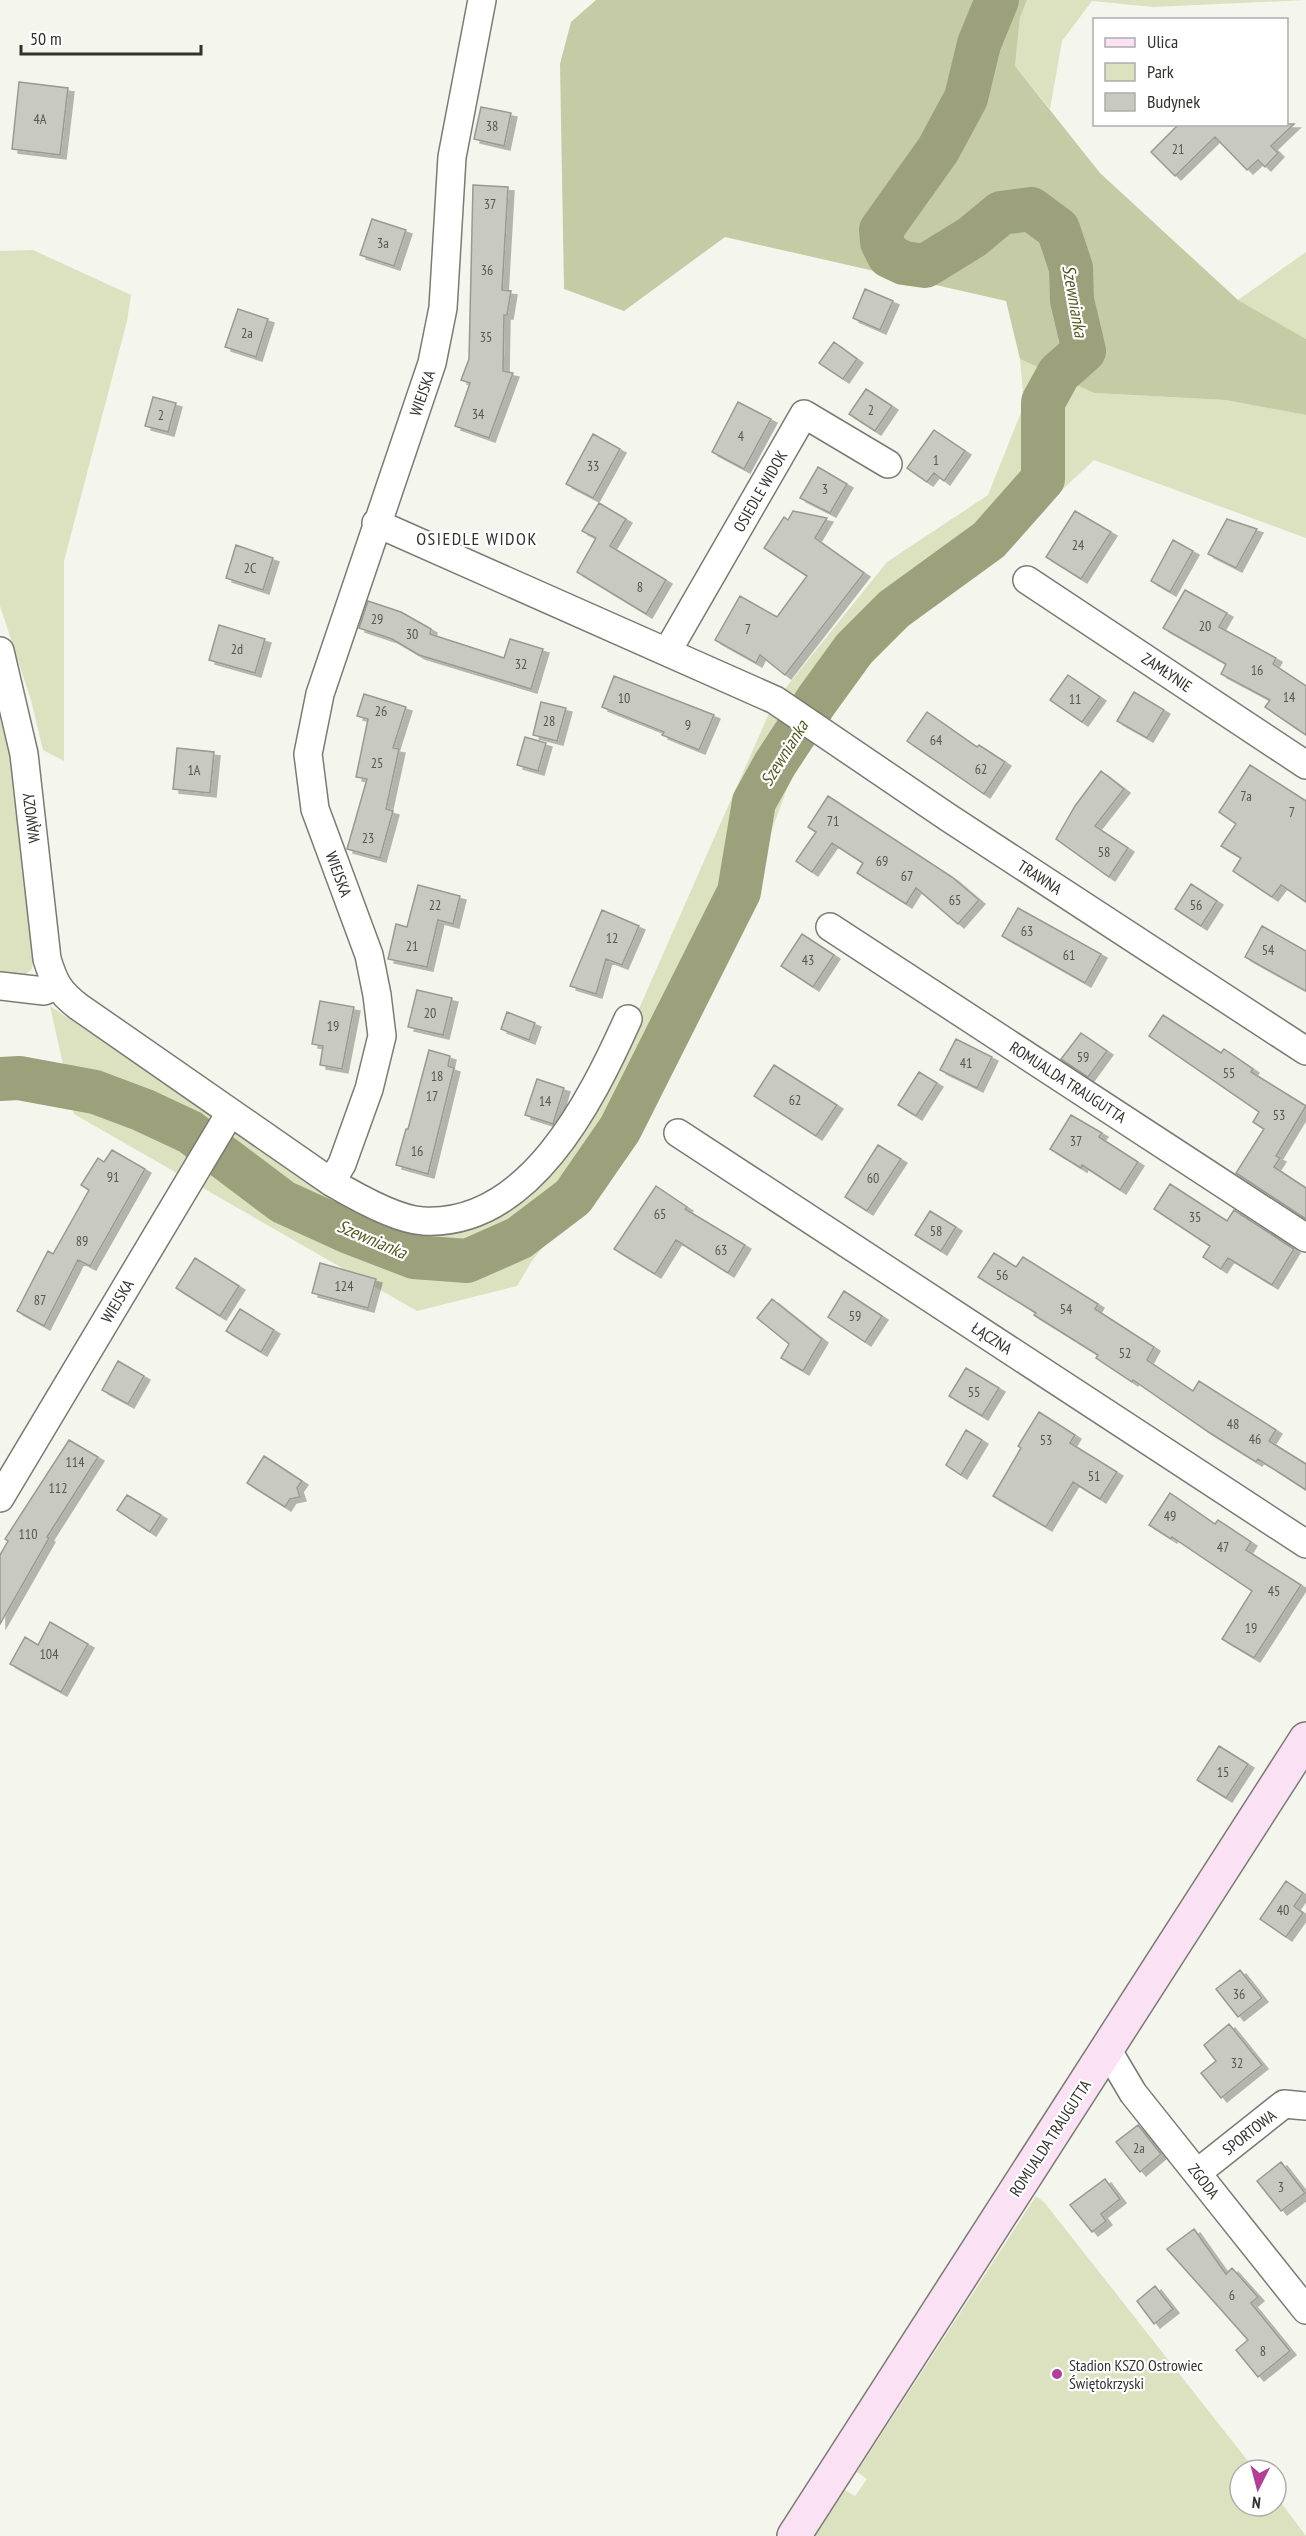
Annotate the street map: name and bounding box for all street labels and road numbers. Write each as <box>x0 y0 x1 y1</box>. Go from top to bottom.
street label: WIEJSKA <box>405 367 439 419</box>
street label: OSIEDLE WIDOK <box>729 447 791 535</box>
street label: ZAMŁYNIE <box>1138 648 1196 696</box>
street label: WĄWOZY <box>18 791 44 844</box>
street label: WIEJSKA <box>322 848 357 900</box>
street label: TRAWNA <box>1014 855 1066 899</box>
street label: ROMUALDA TRAUGUTTA <box>1006 1037 1130 1127</box>
street label: WIEJSKA <box>96 1275 138 1326</box>
street label: ŁĄCZNA <box>968 1318 1016 1359</box>
street label: ROMUALDA TRAUGUTTA <box>1005 2076 1095 2200</box>
street label: SPORTOWA <box>1218 2105 1280 2159</box>
street label: ZGODA <box>1184 2159 1224 2203</box>

